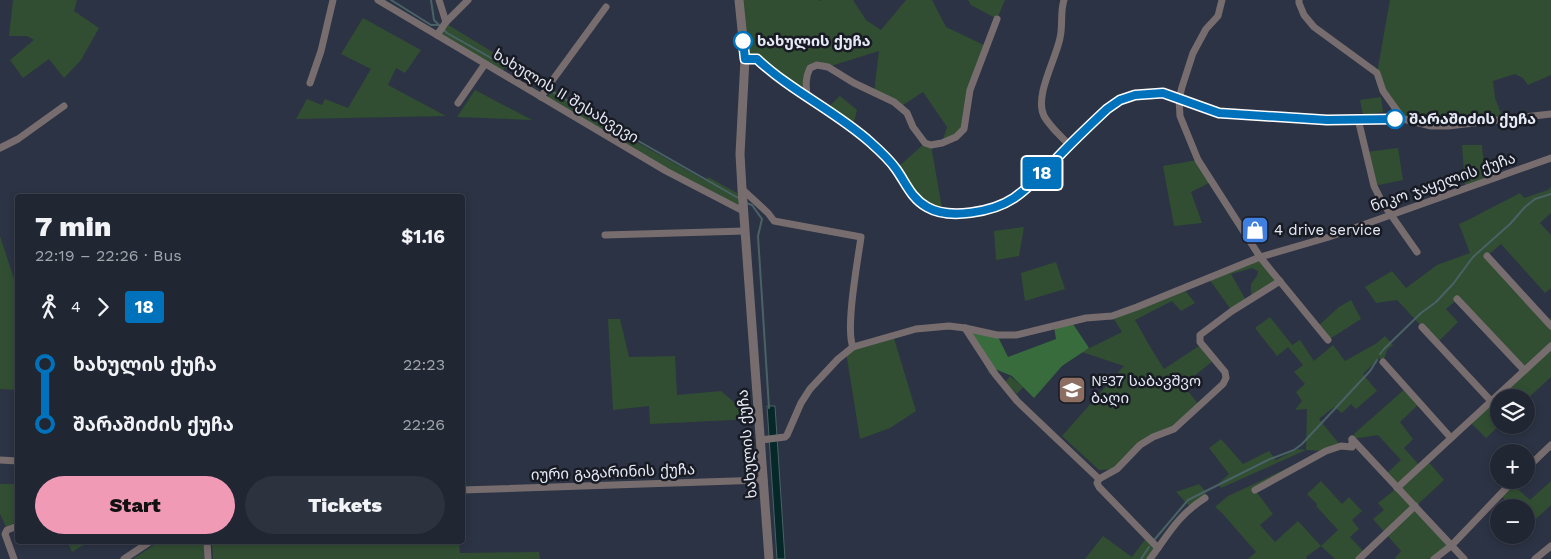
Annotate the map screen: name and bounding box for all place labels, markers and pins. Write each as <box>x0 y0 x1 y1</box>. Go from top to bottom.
marker: ხახულის ქუჩა <box>733 31 753 51</box>
place label: ხახულის ქუჩა <box>757 32 871 50</box>
marker: შარაშიძის ქუჩა <box>1385 109 1405 129</box>
place label: შარაშიძის ქუჩა <box>1409 110 1536 128</box>
shop icon: 4 drive service <box>1240 215 1270 245</box>
place label: 4 drive service <box>1274 221 1381 239</box>
place label: №37 საბავშვო ბაღი <box>1091 372 1201 407</box>
school or university icon: №37 საბავშვო ბაღი <box>1057 375 1087 405</box>

